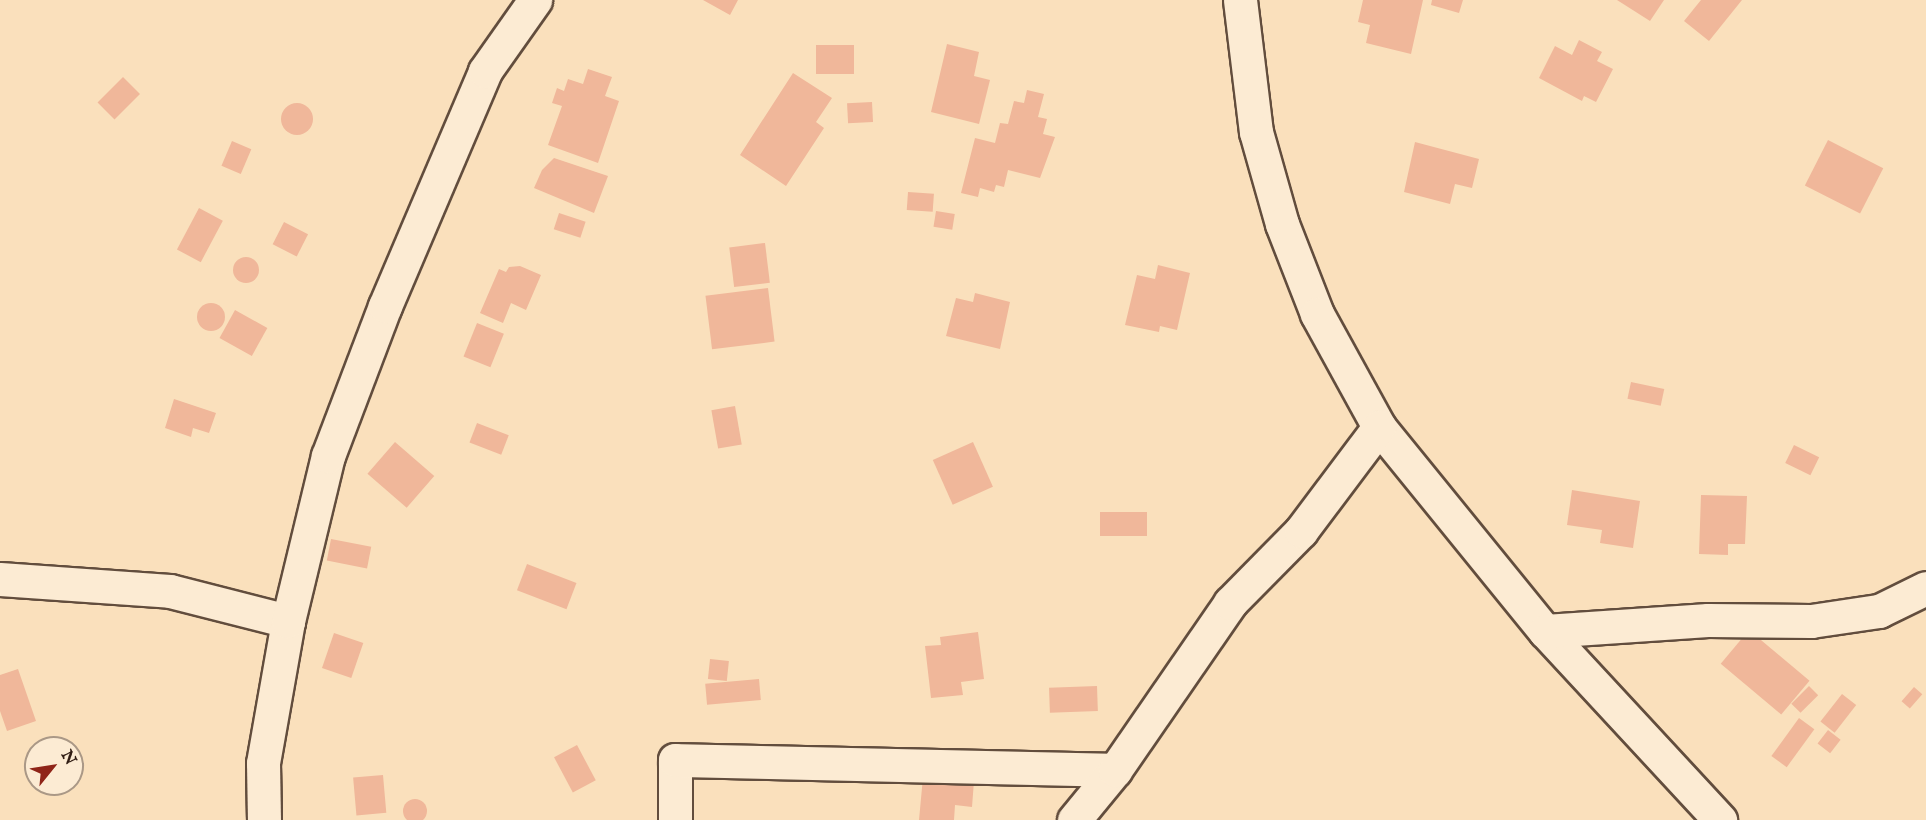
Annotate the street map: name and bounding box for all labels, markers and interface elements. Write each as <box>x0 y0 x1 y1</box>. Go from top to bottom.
north arrow <box>24 736 84 796</box>
text: N <box>56 747 80 769</box>

